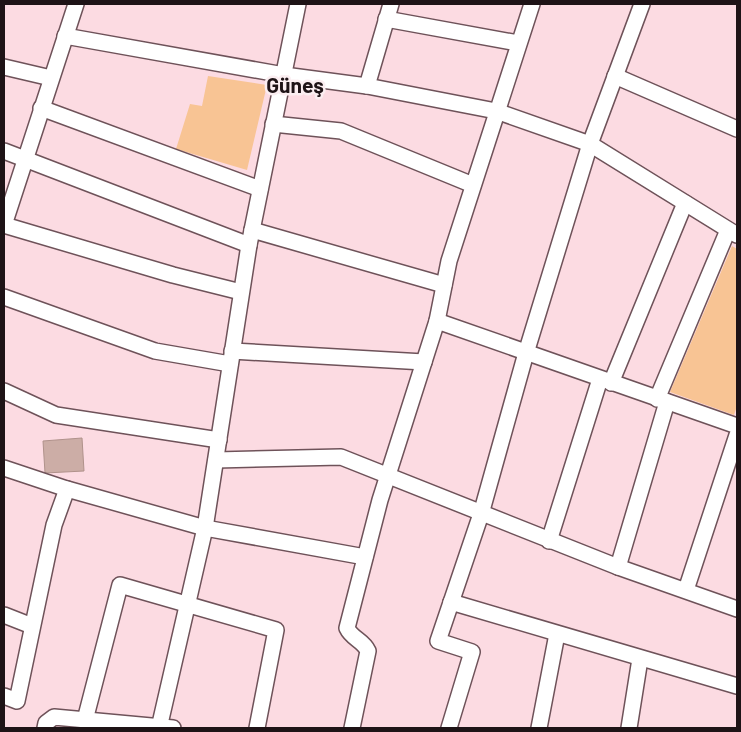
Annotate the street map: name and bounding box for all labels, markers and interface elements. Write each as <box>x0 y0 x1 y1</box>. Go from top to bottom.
district label: Güneş <box>266 72 324 97</box>

